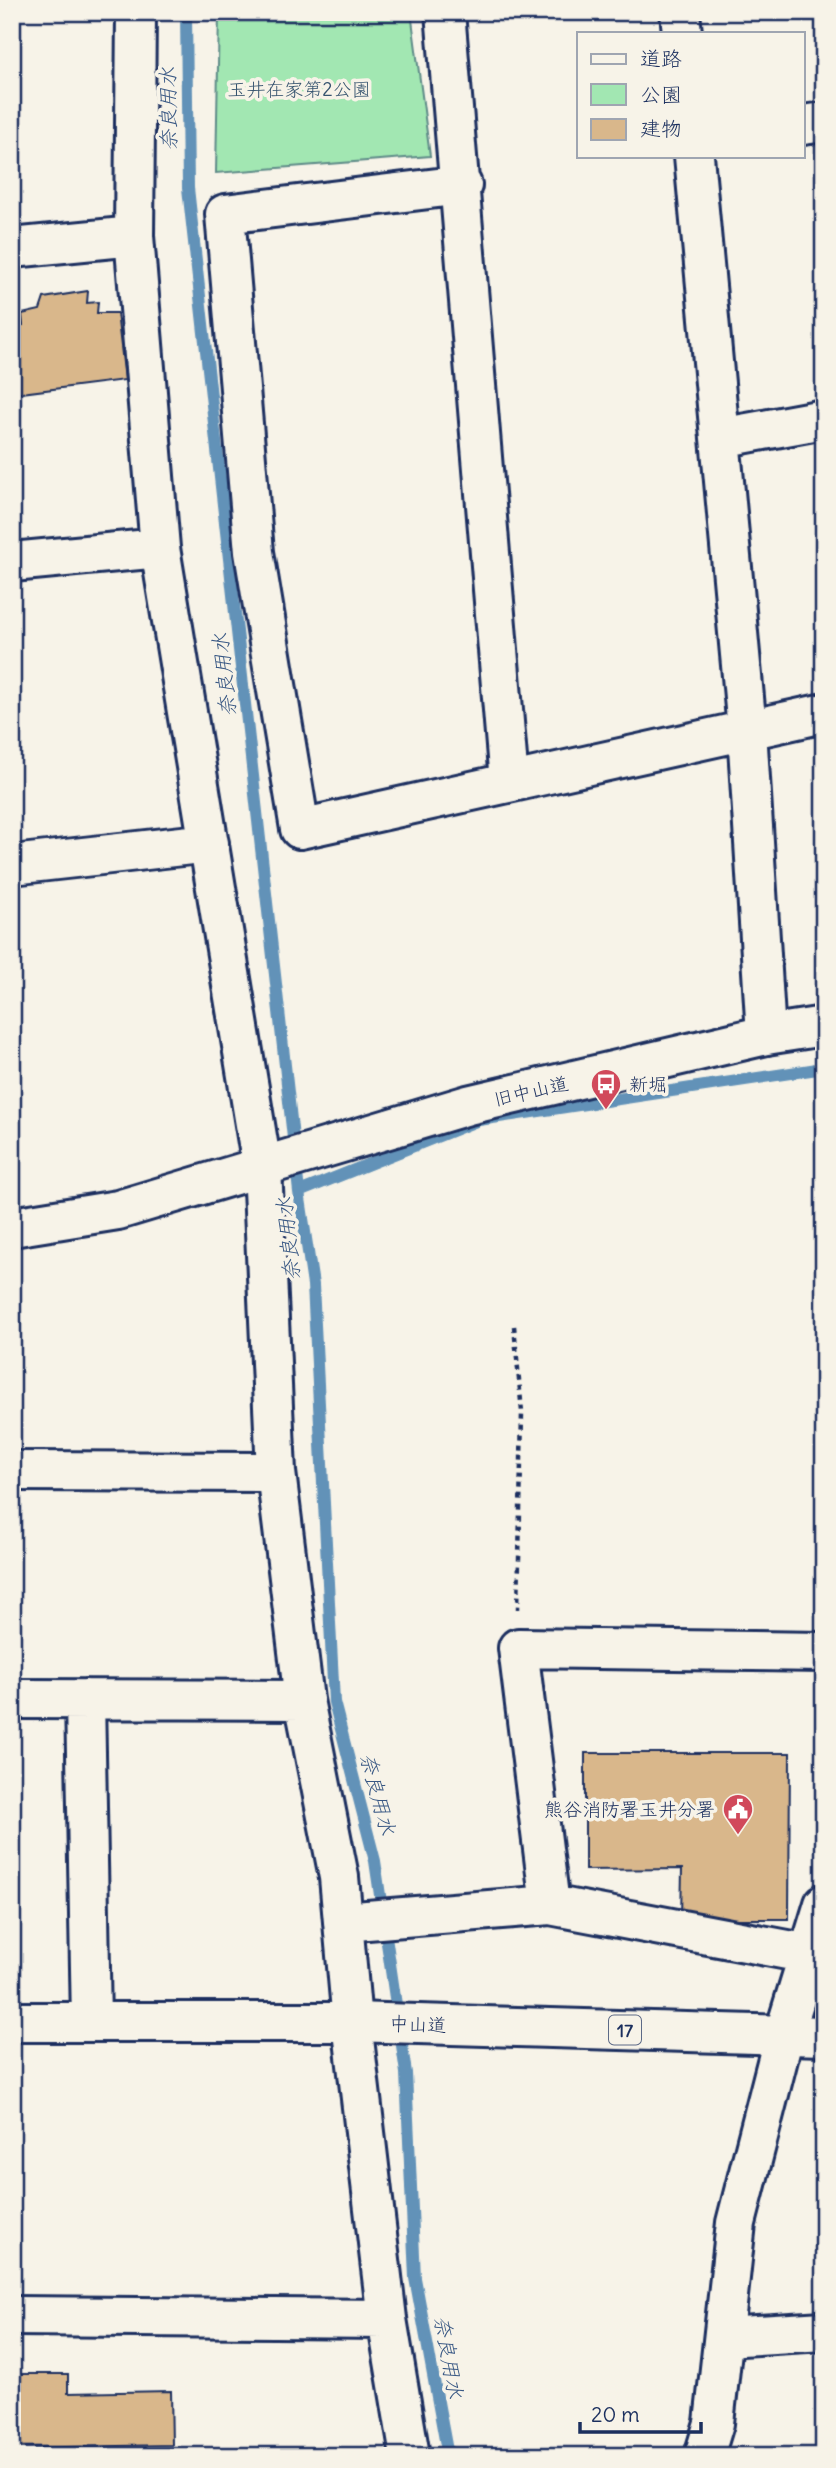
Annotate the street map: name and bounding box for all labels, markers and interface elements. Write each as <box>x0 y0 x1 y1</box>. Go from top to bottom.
legend <box>577 32 804 158</box>
text: 道路 <box>640 45 682 72</box>
water label: 奈良用水 <box>154 67 182 151</box>
park label: 玉井在家第2公園 <box>227 77 371 101</box>
text: 公園 <box>640 81 682 108</box>
text: 建物 <box>640 115 682 142</box>
water label: 奈良用水 <box>206 632 242 718</box>
bus stop icon: 新堀 <box>589 1067 623 1111</box>
street label: 旧中山道 <box>491 1071 571 1111</box>
place label: 新堀 <box>629 1072 667 1096</box>
water label: 奈良用水 <box>270 1196 306 1282</box>
water label: 奈良用水 <box>354 1750 402 1838</box>
public building icon: 熊谷消防署玉井分署 <box>721 1792 755 1836</box>
place label: 熊谷消防署玉井分署 <box>544 1797 715 1821</box>
street label: 中山道 <box>389 2011 447 2037</box>
road number: 17 <box>609 2016 641 2044</box>
water label: 奈良用水 <box>428 2313 470 2401</box>
scale bar <box>580 2391 701 2435</box>
text: 20 m <box>591 2401 640 2428</box>

